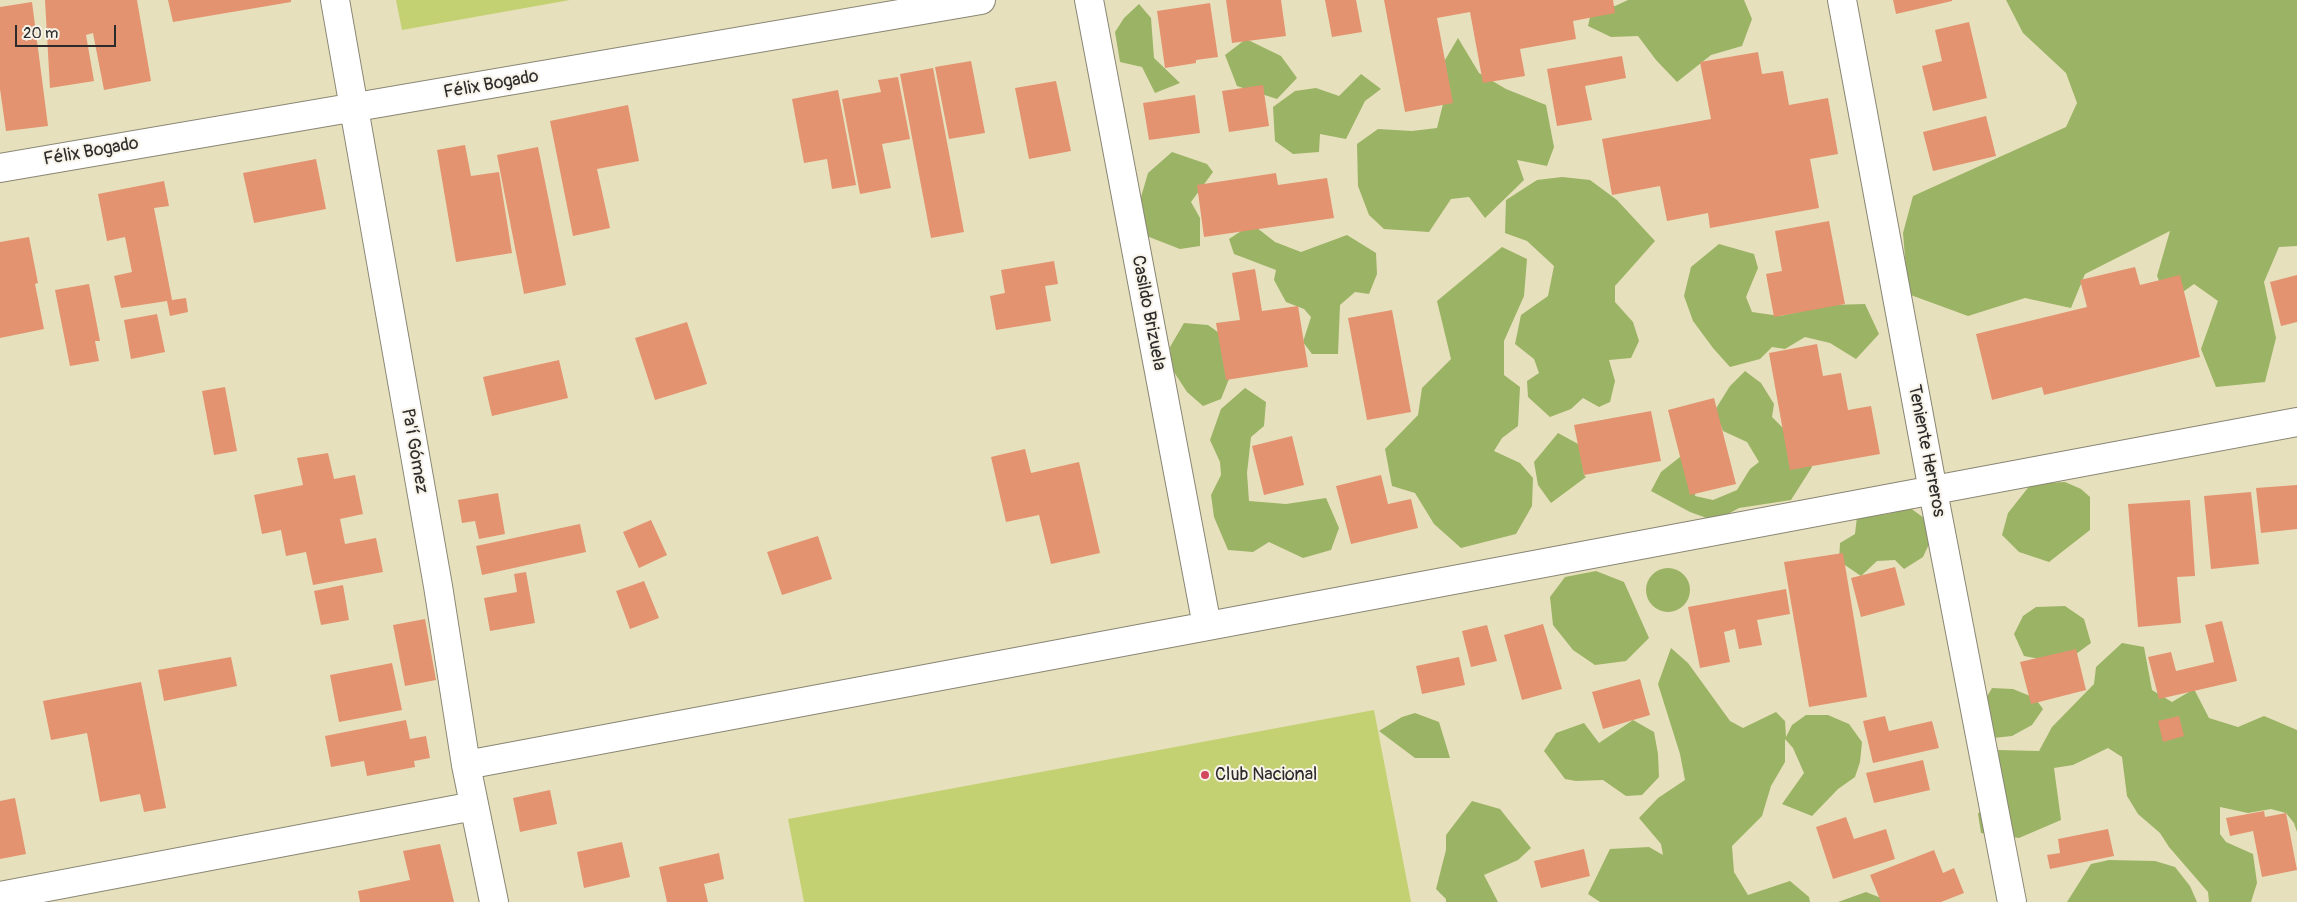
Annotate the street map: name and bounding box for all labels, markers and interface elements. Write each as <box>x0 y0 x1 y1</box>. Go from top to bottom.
scale bar <box>18 15 119 47</box>
text: 20 m <box>23 24 58 43</box>
street label: Félix Bogado <box>442 66 540 104</box>
street label: Félix Bogado <box>42 133 140 171</box>
street label: Casildo Brizuela <box>1126 254 1170 372</box>
street label: Teniente Herreros <box>1903 383 1949 519</box>
street label: Pa'í Gómez <box>396 407 432 495</box>
place label: Club Nacional <box>1215 764 1317 786</box>
marker: Club Nacional <box>1199 769 1211 781</box>

